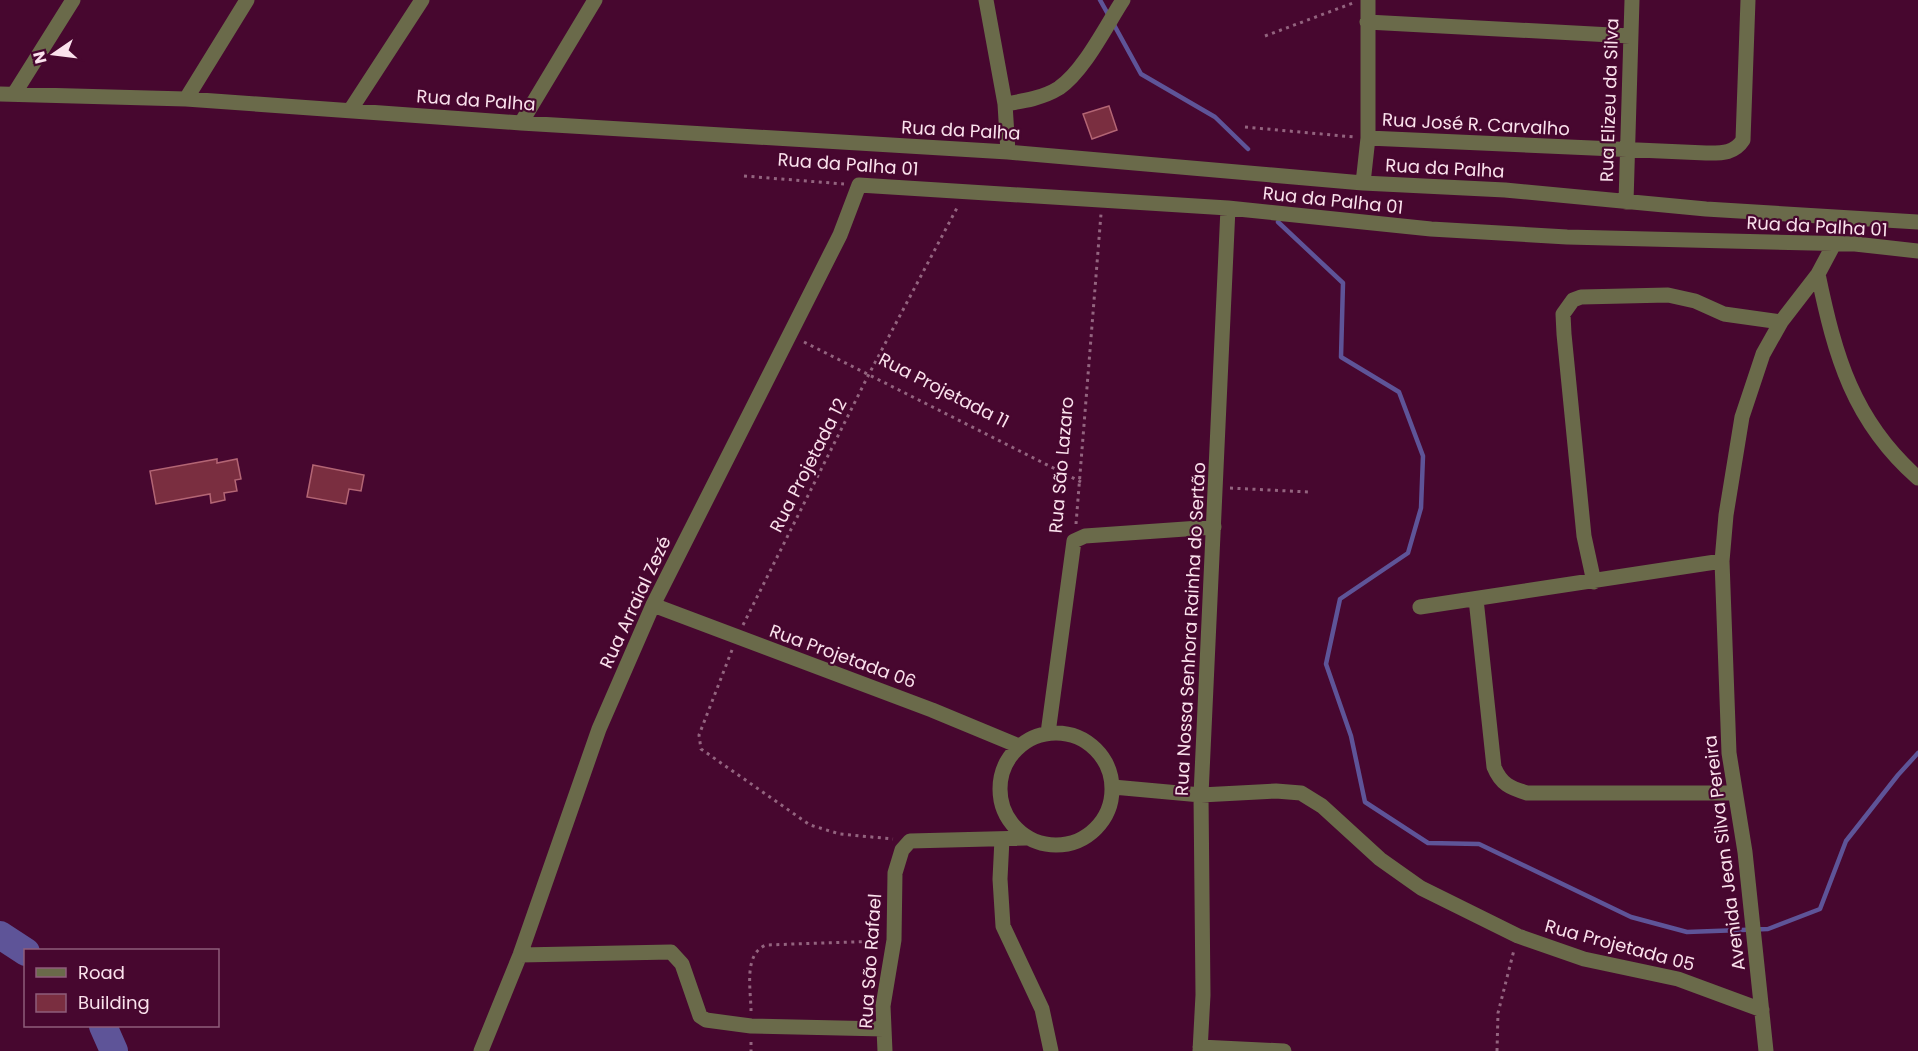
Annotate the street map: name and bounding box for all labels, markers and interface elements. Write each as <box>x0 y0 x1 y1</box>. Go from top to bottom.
street label: Rua Elizeu da Silva <box>1594 18 1624 182</box>
north arrow <box>24 24 84 84</box>
text: N <box>27 49 53 66</box>
street label: Rua da Palha <box>416 83 536 117</box>
street label: Rua José R. Carvalho <box>1382 107 1570 141</box>
street label: Rua da Palha <box>901 114 1021 146</box>
street label: Rua da Palha 01 <box>777 147 919 181</box>
street label: Rua da Palha <box>1385 152 1505 184</box>
street label: Rua da Palha 01 <box>1262 180 1404 220</box>
street label: Rua da Palha 01 <box>1746 210 1888 242</box>
street label: Rua Projetada 11 <box>875 346 1013 434</box>
street label: Rua Projetada 12 <box>763 394 853 536</box>
street label: Rua São Lazaro <box>1043 396 1079 534</box>
street label: Rua Nossa Senhora Rainha do Sertão <box>1169 462 1211 796</box>
street label: Rua Arraial Zezé <box>593 532 677 672</box>
street label: Rua Projetada 06 <box>766 618 920 694</box>
street label: Avenida Jean Silva Pereira <box>1697 734 1751 972</box>
street label: Rua São Rafael <box>853 893 887 1029</box>
street label: Rua Projetada 05 <box>1542 913 1698 977</box>
legend <box>24 949 219 1027</box>
text: Road <box>78 960 125 985</box>
text: Building <box>78 990 150 1015</box>

